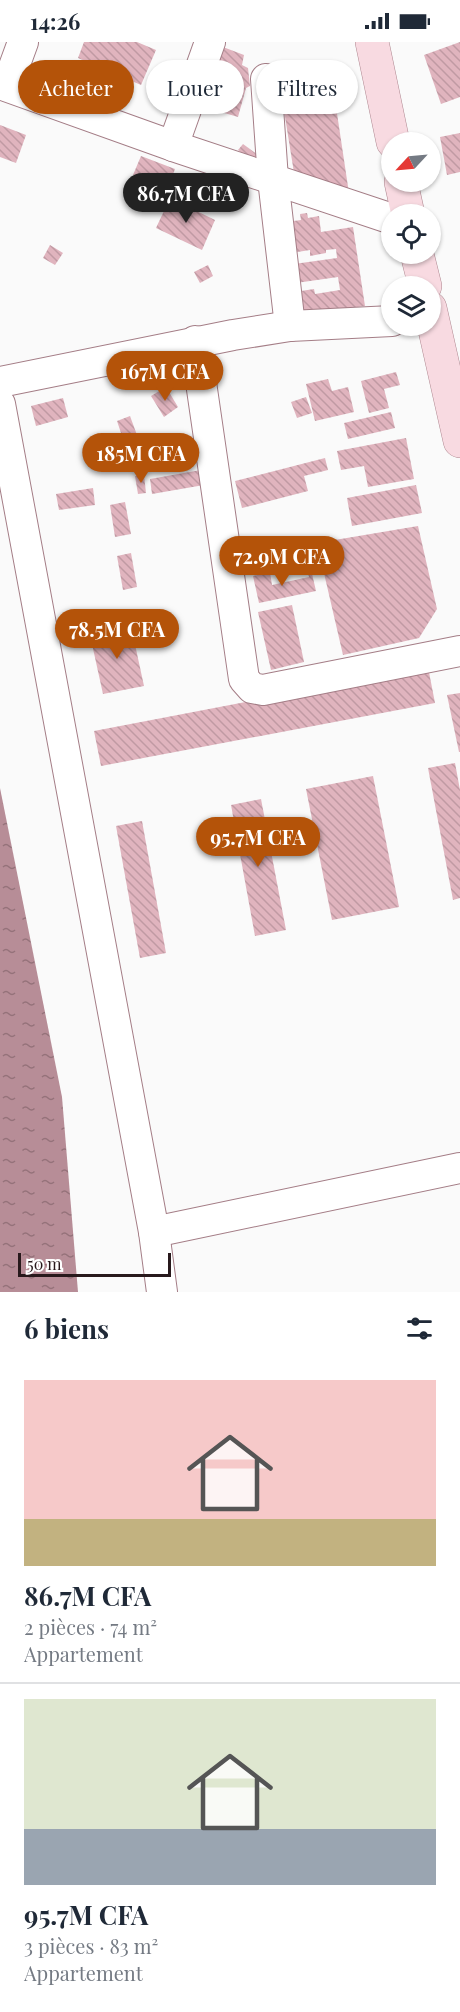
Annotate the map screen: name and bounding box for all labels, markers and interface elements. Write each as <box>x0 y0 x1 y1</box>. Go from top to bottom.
text: 14:26 <box>30 6 80 36</box>
chip: Acheter <box>18 60 134 114</box>
chip: Louer <box>146 60 244 114</box>
chip: Filtres <box>256 60 358 114</box>
north arrow <box>381 132 441 192</box>
map controls <box>381 132 441 336</box>
pin: 86.7M CFA <box>117 173 255 224</box>
text: 86.7M CFA <box>137 179 235 206</box>
button: locate <box>381 204 441 264</box>
button: layers <box>381 276 441 336</box>
pin: 167M CFA <box>103 351 227 402</box>
text: 167M CFA <box>120 357 210 384</box>
pin: 185M CFA <box>79 433 203 484</box>
text: 185M CFA <box>96 439 186 466</box>
pin: 72.9M CFA <box>213 536 351 587</box>
text: 72.9M CFA <box>233 542 331 569</box>
pin: 78.5M CFA <box>48 609 186 660</box>
text: 78.5M CFA <box>69 615 165 642</box>
pin: 95.7M CFA <box>189 817 327 868</box>
text: 95.7M CFA <box>210 823 306 850</box>
scale bar <box>18 1250 171 1278</box>
text: 50 m <box>27 1253 61 1274</box>
text: 6 biens <box>24 1311 109 1346</box>
icon: filters <box>403 1312 436 1345</box>
icon: home <box>176 1419 284 1527</box>
text: 86.7M CFA <box>24 1578 151 1613</box>
text: 2 pièces · 74 m² <box>24 1613 157 1640</box>
text: Appartement <box>24 1640 143 1667</box>
icon: home <box>176 1738 284 1846</box>
text: 95.7M CFA <box>24 1897 148 1932</box>
text: 3 pièces · 83 m² <box>24 1932 158 1959</box>
text: Appartement <box>24 1959 143 1986</box>

